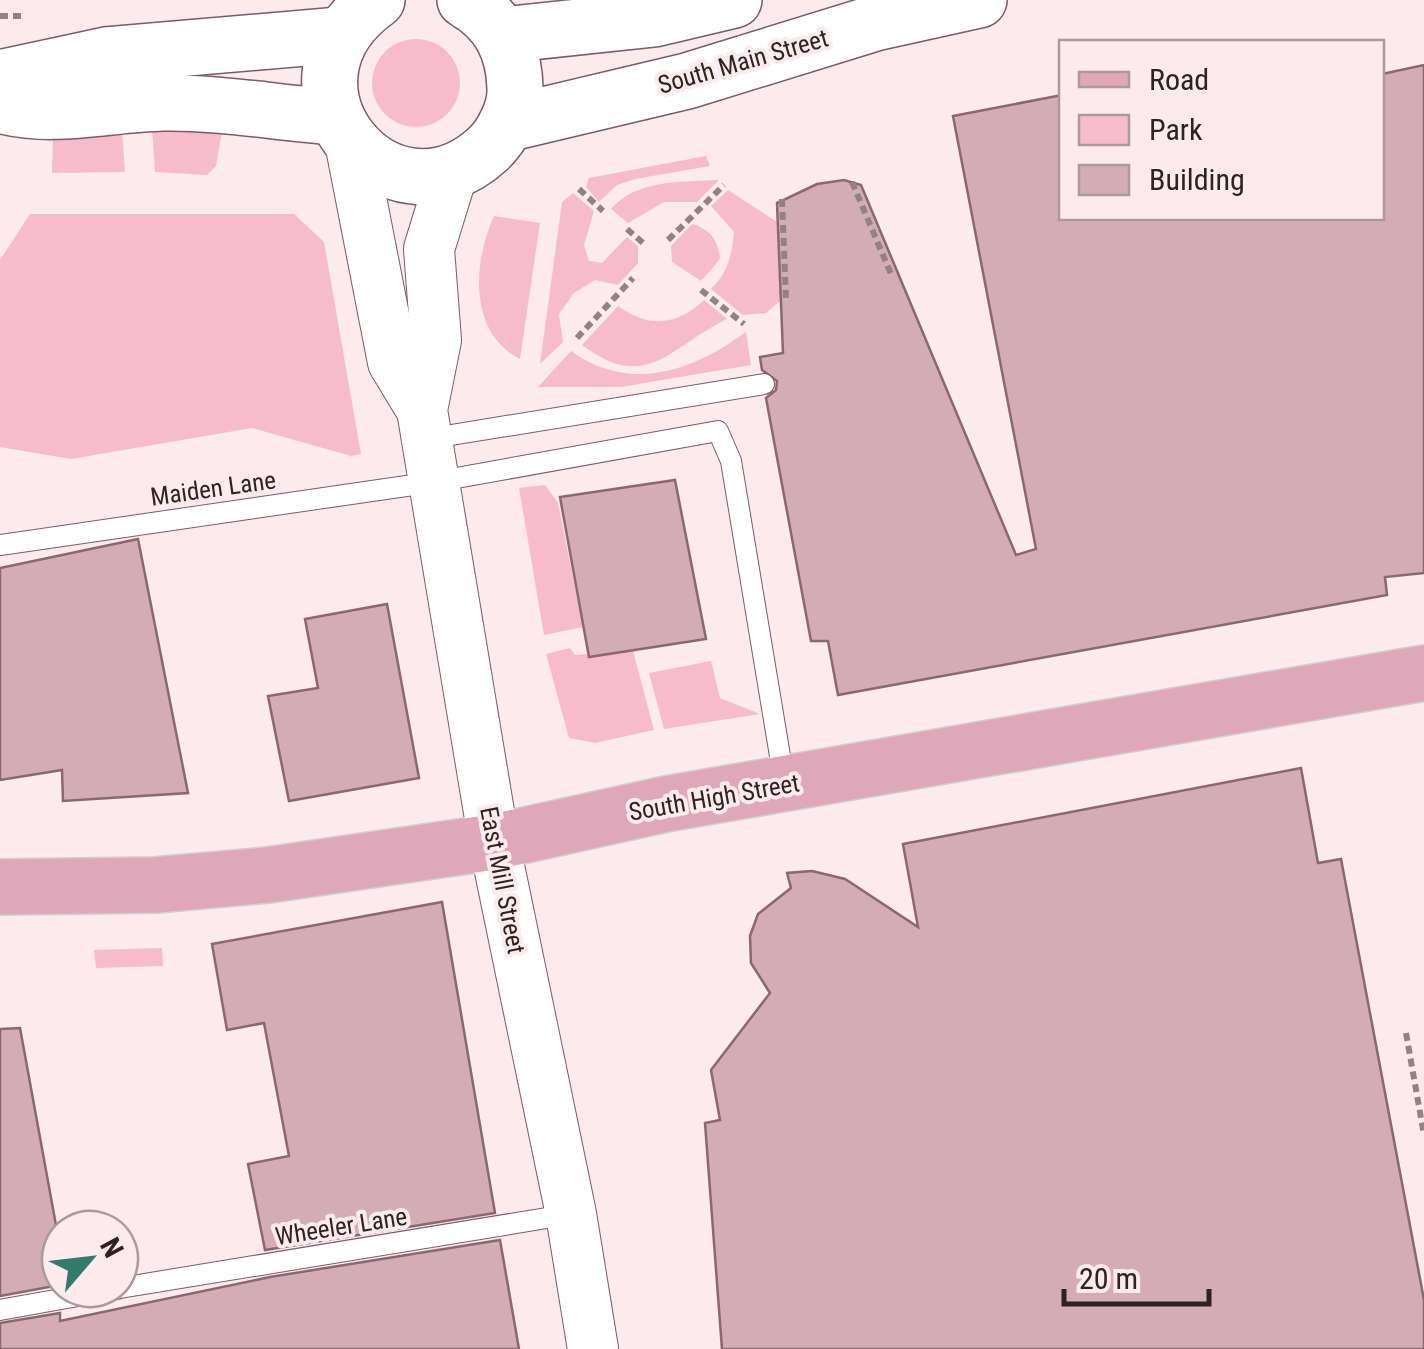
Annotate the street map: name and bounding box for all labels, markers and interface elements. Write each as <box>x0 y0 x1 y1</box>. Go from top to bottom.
street label: South Main Street <box>655 23 832 100</box>
legend <box>1059 40 1384 220</box>
text: Road <box>1149 62 1209 97</box>
text: Park <box>1149 112 1203 147</box>
text: Building <box>1149 162 1245 197</box>
street label: Maiden Lane <box>149 465 278 512</box>
street label: South High Street <box>626 768 802 827</box>
street label: East Mill Street <box>474 804 531 956</box>
street label: Wheeler Lane <box>273 1202 409 1251</box>
north arrow <box>40 1209 140 1309</box>
text: N <box>93 1232 130 1263</box>
scale bar <box>1064 1244 1209 1306</box>
text: 20 m <box>1079 1261 1138 1296</box>

